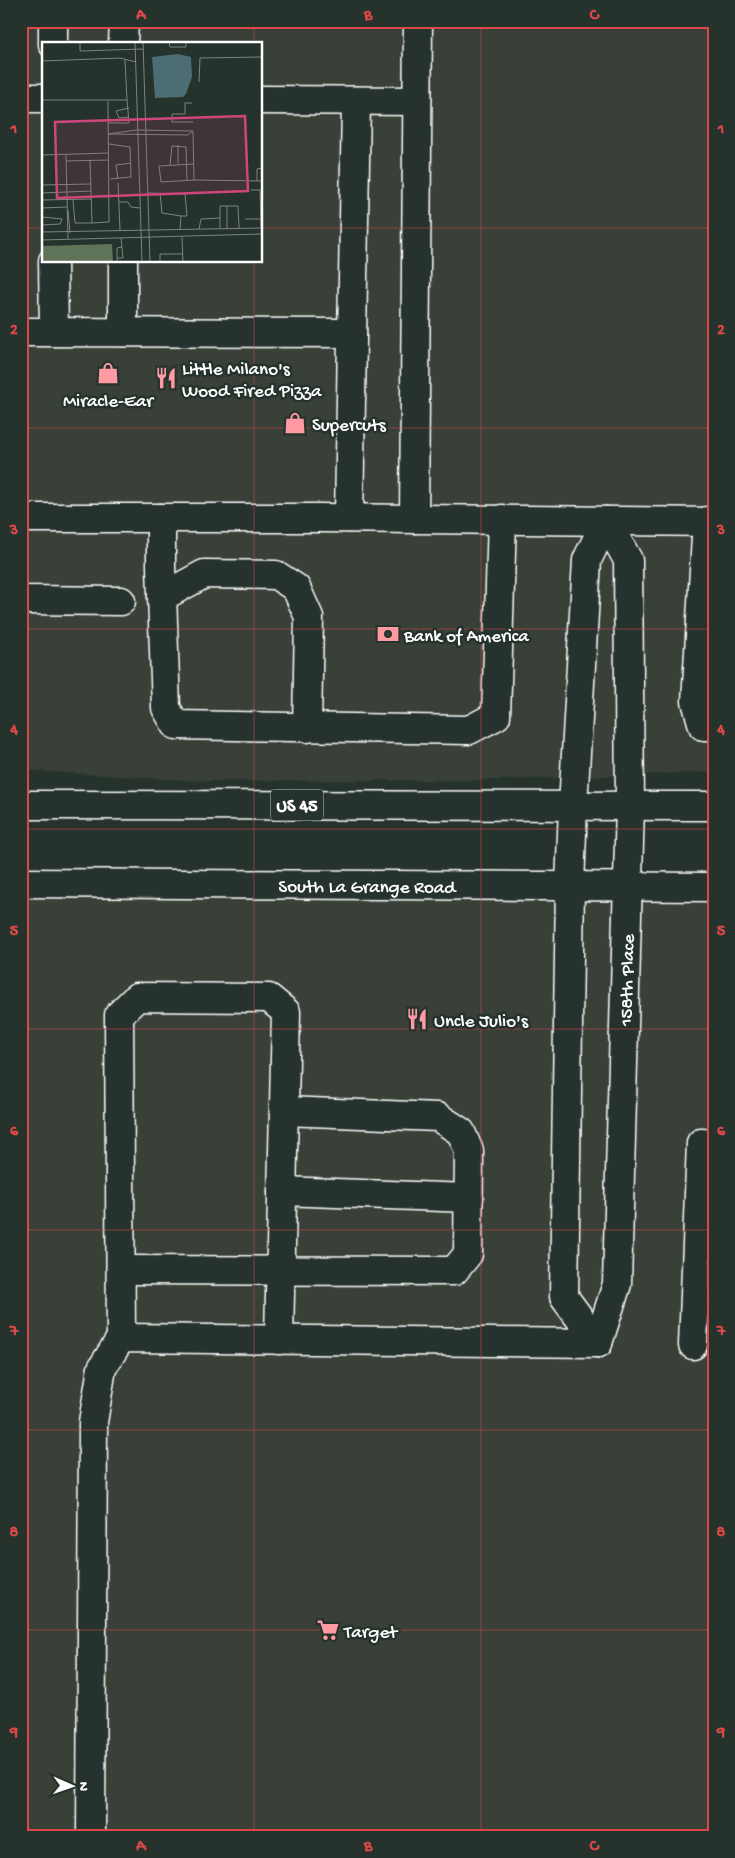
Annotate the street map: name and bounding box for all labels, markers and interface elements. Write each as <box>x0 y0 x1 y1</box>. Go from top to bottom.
text: A <box>135 7 147 26</box>
text: B <box>363 7 373 26</box>
text: C <box>589 7 600 26</box>
inset map <box>42 42 262 262</box>
text: 1 <box>10 121 17 140</box>
text: 1 <box>717 121 724 140</box>
text: 2 <box>10 322 18 341</box>
text: 2 <box>717 322 725 341</box>
place label: Little Milano's Wood Fired Pizza <box>182 359 323 404</box>
shop icon: Miracle-Ear <box>95 360 121 386</box>
restaurant icon: Little Milano's Wood Fired Pizza <box>153 365 179 391</box>
place label: Miracle-Ear <box>63 391 155 414</box>
shop icon: Supercuts <box>282 410 308 436</box>
place label: Supercuts <box>312 415 387 438</box>
text: 3 <box>9 522 18 541</box>
text: 3 <box>716 522 725 541</box>
bank icon: Bank of America <box>375 621 401 647</box>
place label: Bank of America <box>403 626 530 649</box>
text: 4 <box>9 722 18 741</box>
text: 4 <box>716 722 725 741</box>
road number: US 45 <box>271 790 323 820</box>
street label: South La Grange Road <box>278 876 457 901</box>
text: 5 <box>10 923 19 942</box>
text: 5 <box>717 923 726 942</box>
street label: 158th Place <box>616 934 641 1028</box>
restaurant icon: Uncle Julio's <box>404 1006 430 1032</box>
place label: Uncle Julio's <box>434 1011 529 1034</box>
text: 6 <box>10 1123 19 1142</box>
text: 6 <box>717 1123 726 1142</box>
text: 7 <box>9 1323 19 1342</box>
text: 7 <box>716 1323 726 1342</box>
text: 8 <box>10 1524 19 1543</box>
text: 8 <box>717 1524 726 1543</box>
supermarket icon: Target <box>315 1617 341 1643</box>
place label: Target <box>343 1622 399 1645</box>
text: 9 <box>9 1724 18 1743</box>
text: 9 <box>716 1724 725 1743</box>
north arrow <box>48 1760 98 1810</box>
text: N <box>74 1782 91 1791</box>
text: A <box>135 1838 147 1857</box>
text: B <box>363 1838 373 1857</box>
text: C <box>589 1838 600 1857</box>

